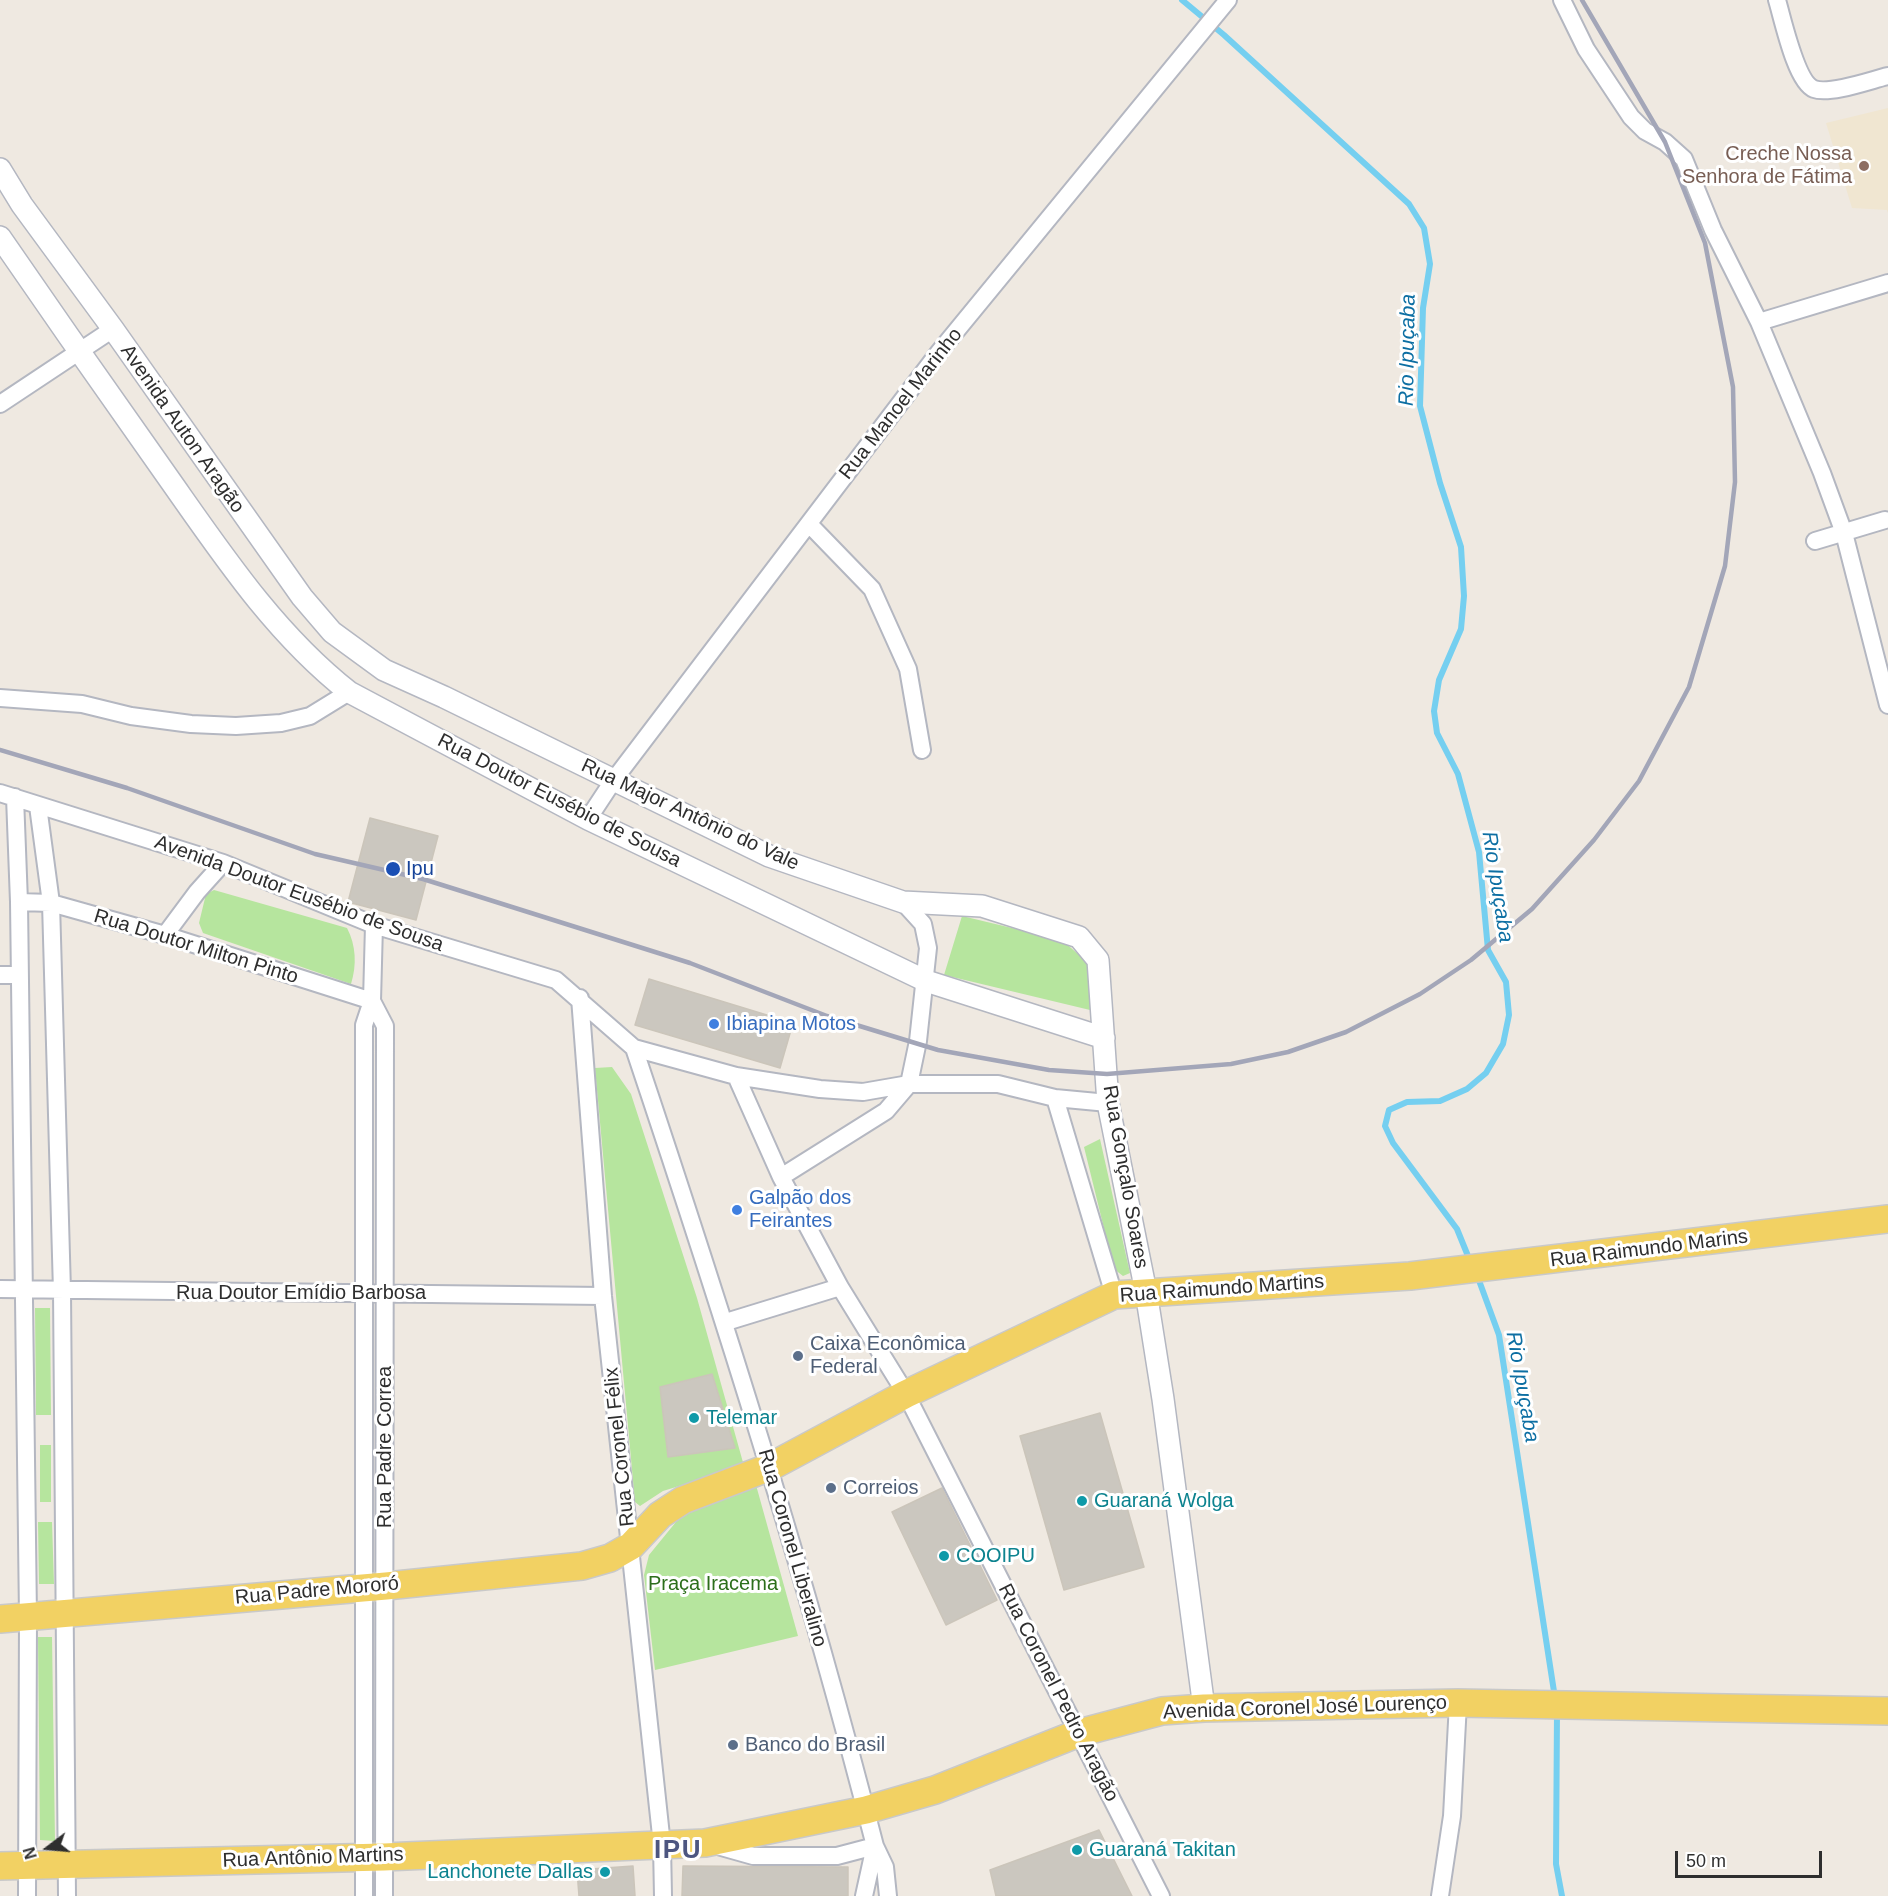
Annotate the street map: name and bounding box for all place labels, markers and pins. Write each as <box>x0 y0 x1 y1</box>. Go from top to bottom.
place label: Creche Nossa Senhora de Fátima <box>1682 142 1852 189</box>
marker: Creche Nossa Senhora de Fátima <box>1857 159 1871 173</box>
place label: Ipu <box>406 857 434 881</box>
marker: Ipu <box>384 860 402 878</box>
place label: Ibiapina Motos <box>726 1012 856 1036</box>
marker: Ibiapina Motos <box>707 1017 721 1031</box>
place label: Galpão dos Feirantes <box>749 1186 851 1233</box>
marker: Galpão dos Feirantes <box>730 1203 744 1217</box>
place label: Caixa Econômica Federal <box>810 1332 966 1379</box>
marker: Caixa Econômica Federal <box>791 1349 805 1363</box>
place label: Telemar <box>706 1406 777 1430</box>
marker: Telemar <box>687 1411 701 1425</box>
place label: Correios <box>843 1476 919 1500</box>
marker: Correios <box>824 1481 838 1495</box>
place label: Guaraná Wolga <box>1094 1489 1234 1513</box>
marker: Guaraná Wolga <box>1075 1494 1089 1508</box>
place label: COOIPU <box>956 1544 1035 1568</box>
marker: COOIPU <box>937 1549 951 1563</box>
place label: Banco do Brasil <box>745 1733 885 1757</box>
marker: Banco do Brasil <box>726 1738 740 1752</box>
place label: Guaraná Takitan <box>1089 1838 1236 1862</box>
marker: Guaraná Takitan <box>1070 1843 1084 1857</box>
place label: Lanchonete Dallas <box>427 1860 593 1884</box>
marker: Lanchonete Dallas <box>598 1865 612 1879</box>

